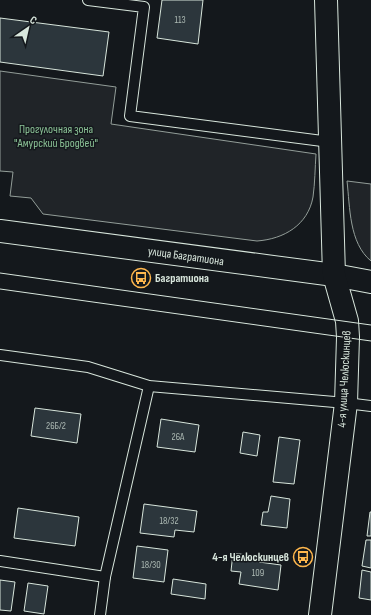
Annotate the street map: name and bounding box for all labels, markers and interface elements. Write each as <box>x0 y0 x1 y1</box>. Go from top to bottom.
north arrow <box>8 8 48 48</box>
text: С <box>27 13 40 27</box>
house number: 113 <box>174 14 186 26</box>
park label: Прогулочная зона "Амурский Бродвей" <box>14 122 98 151</box>
street label: улица Багратиона <box>147 244 225 269</box>
bus stop icon: Багратиона <box>130 267 152 289</box>
place label: Багратиона <box>155 271 209 286</box>
street label: 4-я улица Челюскинцев <box>334 330 355 428</box>
house number: 26Б/2 <box>46 420 66 432</box>
house number: 26А <box>172 431 185 443</box>
house number: 18/32 <box>159 515 179 527</box>
bus stop icon: 4-я Челюскинцев <box>292 546 314 568</box>
place label: 4-я Челюскинцев <box>212 550 289 565</box>
house number: 18/30 <box>141 559 161 571</box>
house number: 109 <box>252 567 264 579</box>

